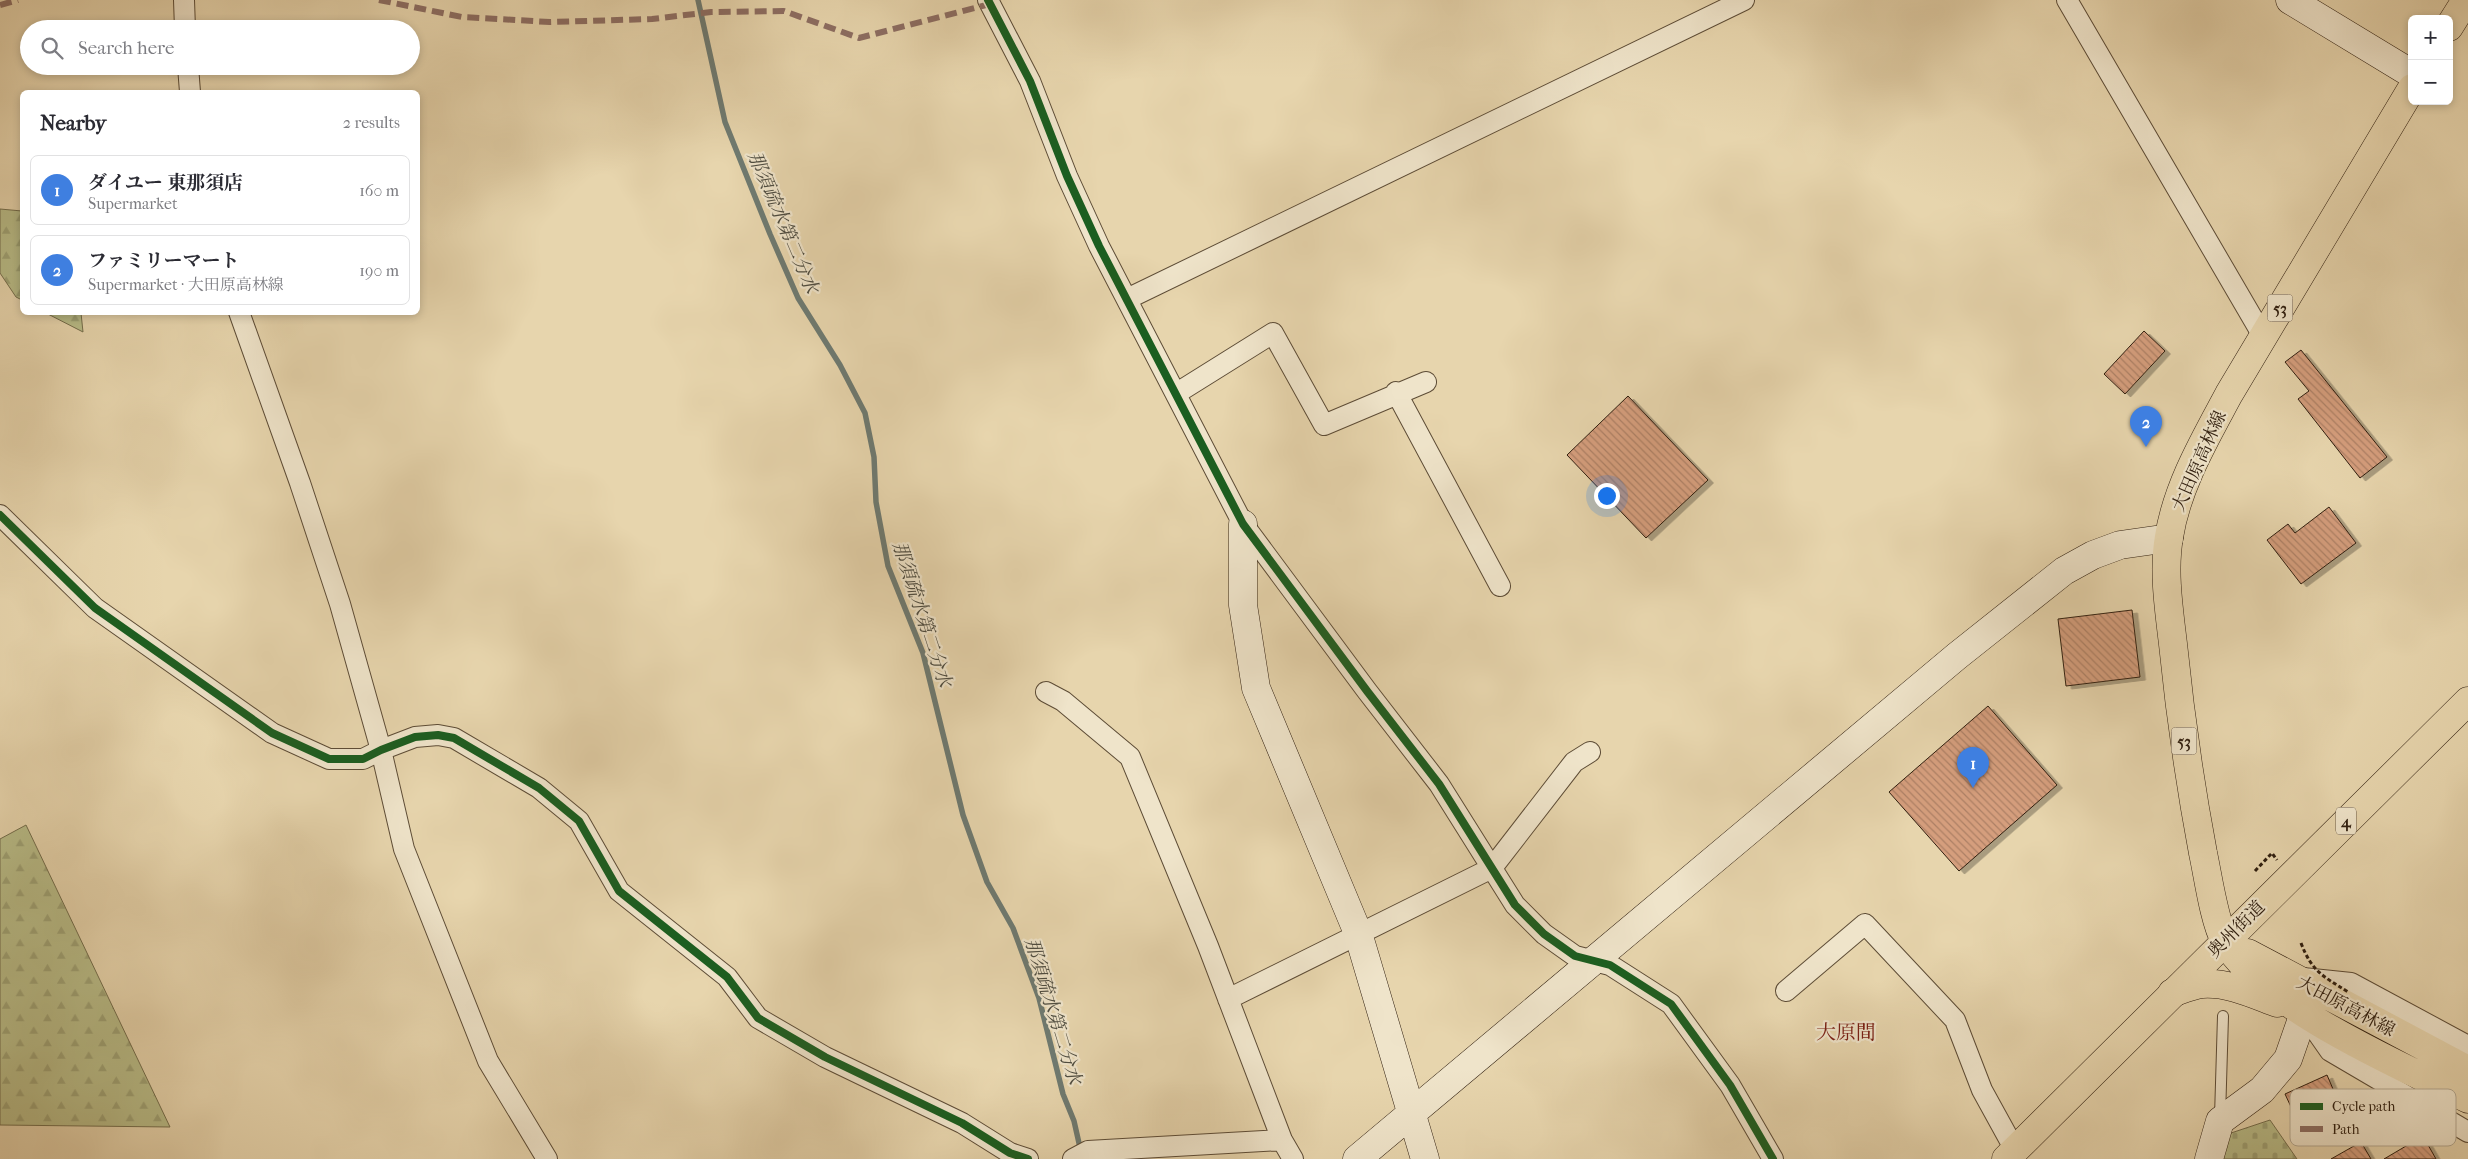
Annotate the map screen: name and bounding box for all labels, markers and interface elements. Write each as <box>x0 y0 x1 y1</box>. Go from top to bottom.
map controls <box>2408 15 2453 105</box>
button: + <box>2408 15 2453 60</box>
search box <box>20 20 420 75</box>
icon: search <box>38 34 66 62</box>
text: Search here <box>78 37 174 59</box>
button: − <box>2408 60 2453 105</box>
text: Nearby <box>40 111 106 135</box>
text: 2 results <box>343 113 400 132</box>
water label: 那須疏水第二分水 <box>743 148 824 298</box>
text: ダイユー 東那須店 <box>88 172 243 194</box>
text: 1 <box>54 181 60 200</box>
text: 160 m <box>359 181 399 200</box>
text: Supermarket <box>88 194 178 213</box>
text: ファミリーマート <box>88 250 240 272</box>
text: 2 <box>53 261 61 280</box>
text: 190 m <box>359 261 399 280</box>
text: Supermarket · 大田原高林線 <box>88 275 284 294</box>
road number: 53 <box>2268 294 2292 322</box>
pin: 2 <box>2130 406 2162 447</box>
street label: 大田原高林線 <box>2168 408 2231 515</box>
your location <box>1594 483 1620 509</box>
water label: 那須疏水第二分水 <box>888 539 957 692</box>
road number: 53 <box>2172 728 2196 754</box>
pin: 1 <box>1957 747 1989 788</box>
road number: 4 <box>2336 808 2356 834</box>
street label: 奥州街道 <box>2203 896 2269 962</box>
water label: 那須疏水第二分水 <box>1020 935 1086 1089</box>
street label: 大田原高林線 <box>2293 972 2398 1041</box>
district label: 大原間 <box>1816 1021 1876 1044</box>
legend <box>2290 1089 2456 1146</box>
text: Cycle path <box>2332 1098 2396 1115</box>
text: Path <box>2332 1121 2360 1138</box>

